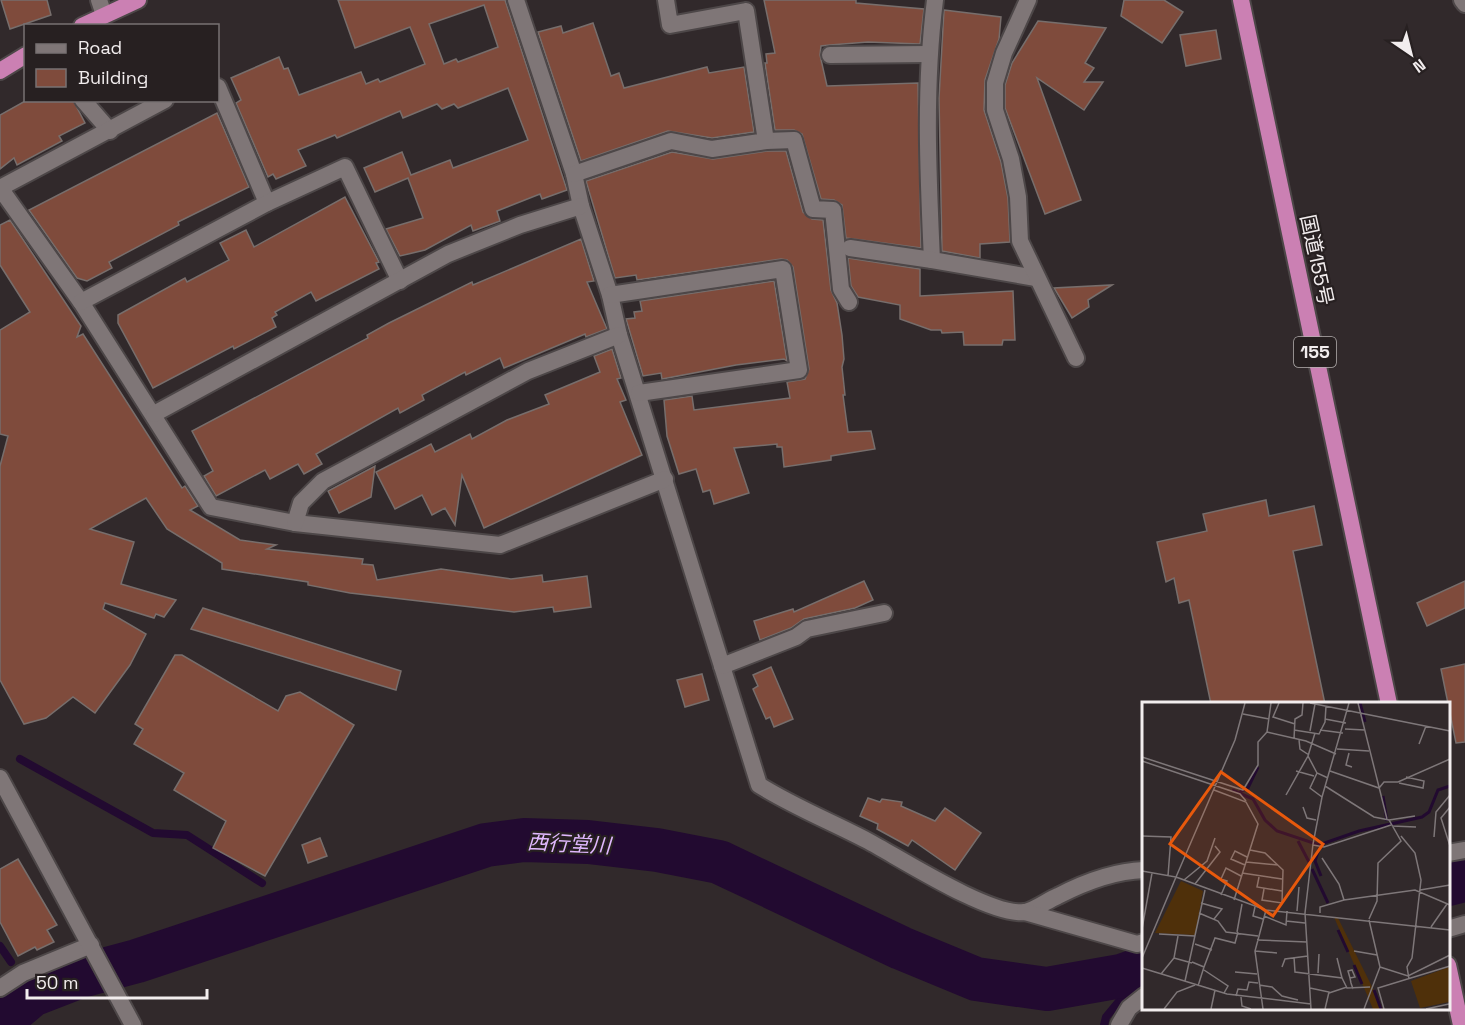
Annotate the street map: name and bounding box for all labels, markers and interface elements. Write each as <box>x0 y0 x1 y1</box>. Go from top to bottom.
legend <box>24 24 219 102</box>
north arrow <box>1381 24 1441 84</box>
text: Road <box>78 36 122 59</box>
text: N <box>1409 54 1430 78</box>
text: Building <box>78 66 148 89</box>
street label: 国道155号 <box>1295 212 1339 308</box>
road number: 155 <box>1294 337 1336 367</box>
inset map <box>1142 702 1450 1010</box>
water label: 西行堂川 <box>526 828 614 859</box>
scale bar <box>27 962 207 1000</box>
text: 50 m <box>36 971 78 994</box>

